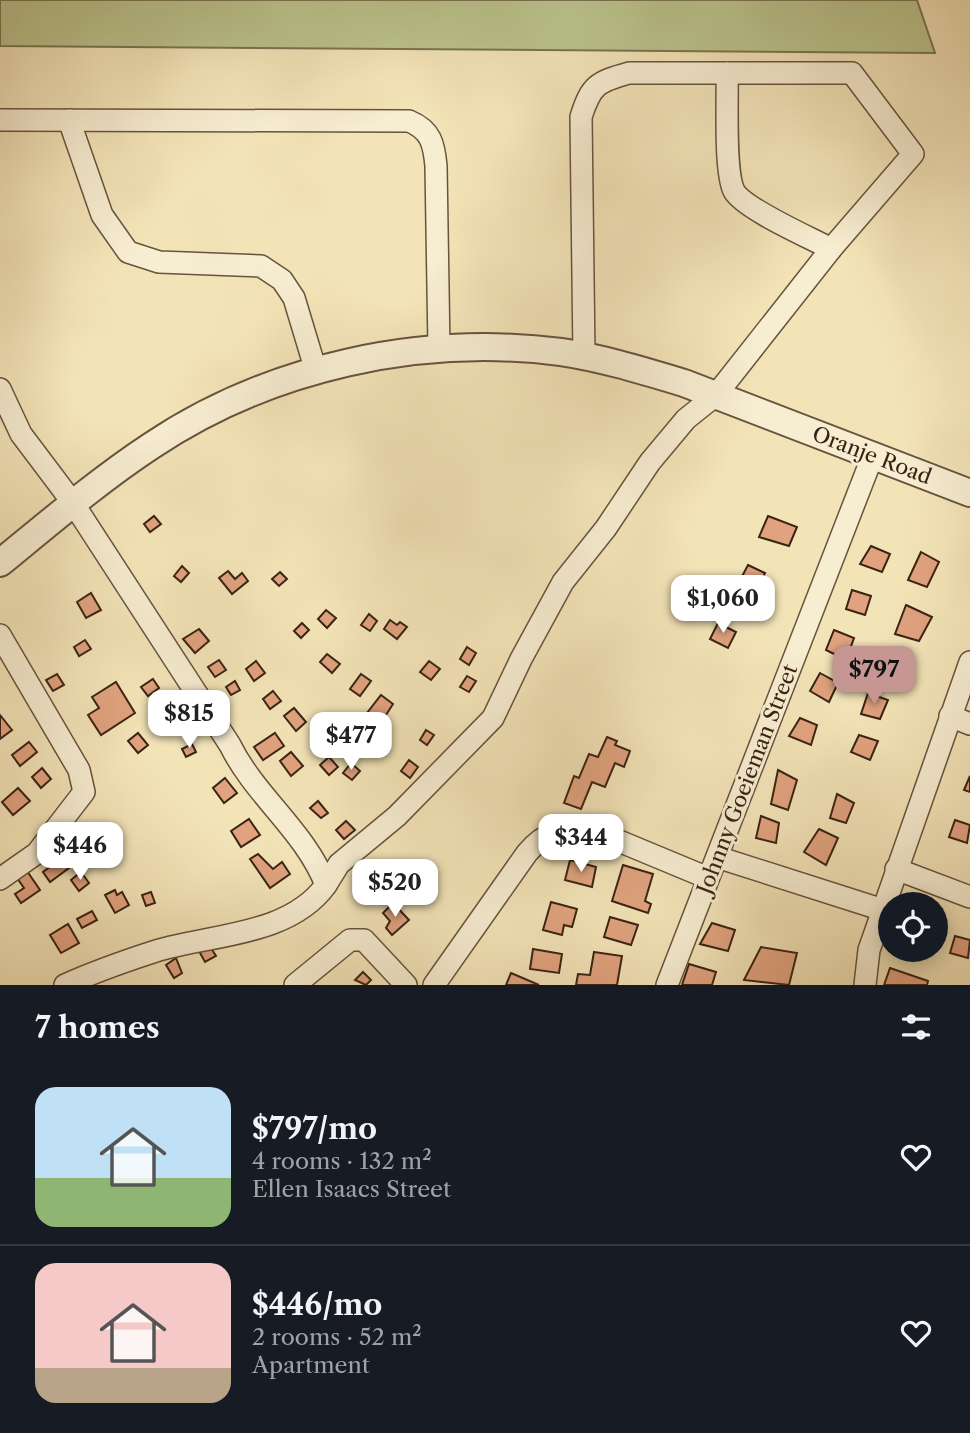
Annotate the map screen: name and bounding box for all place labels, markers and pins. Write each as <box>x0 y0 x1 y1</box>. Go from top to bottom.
pin: $1,060 <box>666 576 780 635</box>
pin: $797 <box>833 646 915 706</box>
pin: $815 <box>148 690 230 750</box>
pin: $477 <box>310 712 392 772</box>
pin: $344 <box>540 814 622 874</box>
pin: $446 <box>39 822 121 882</box>
pin: $520 <box>354 860 436 919</box>

